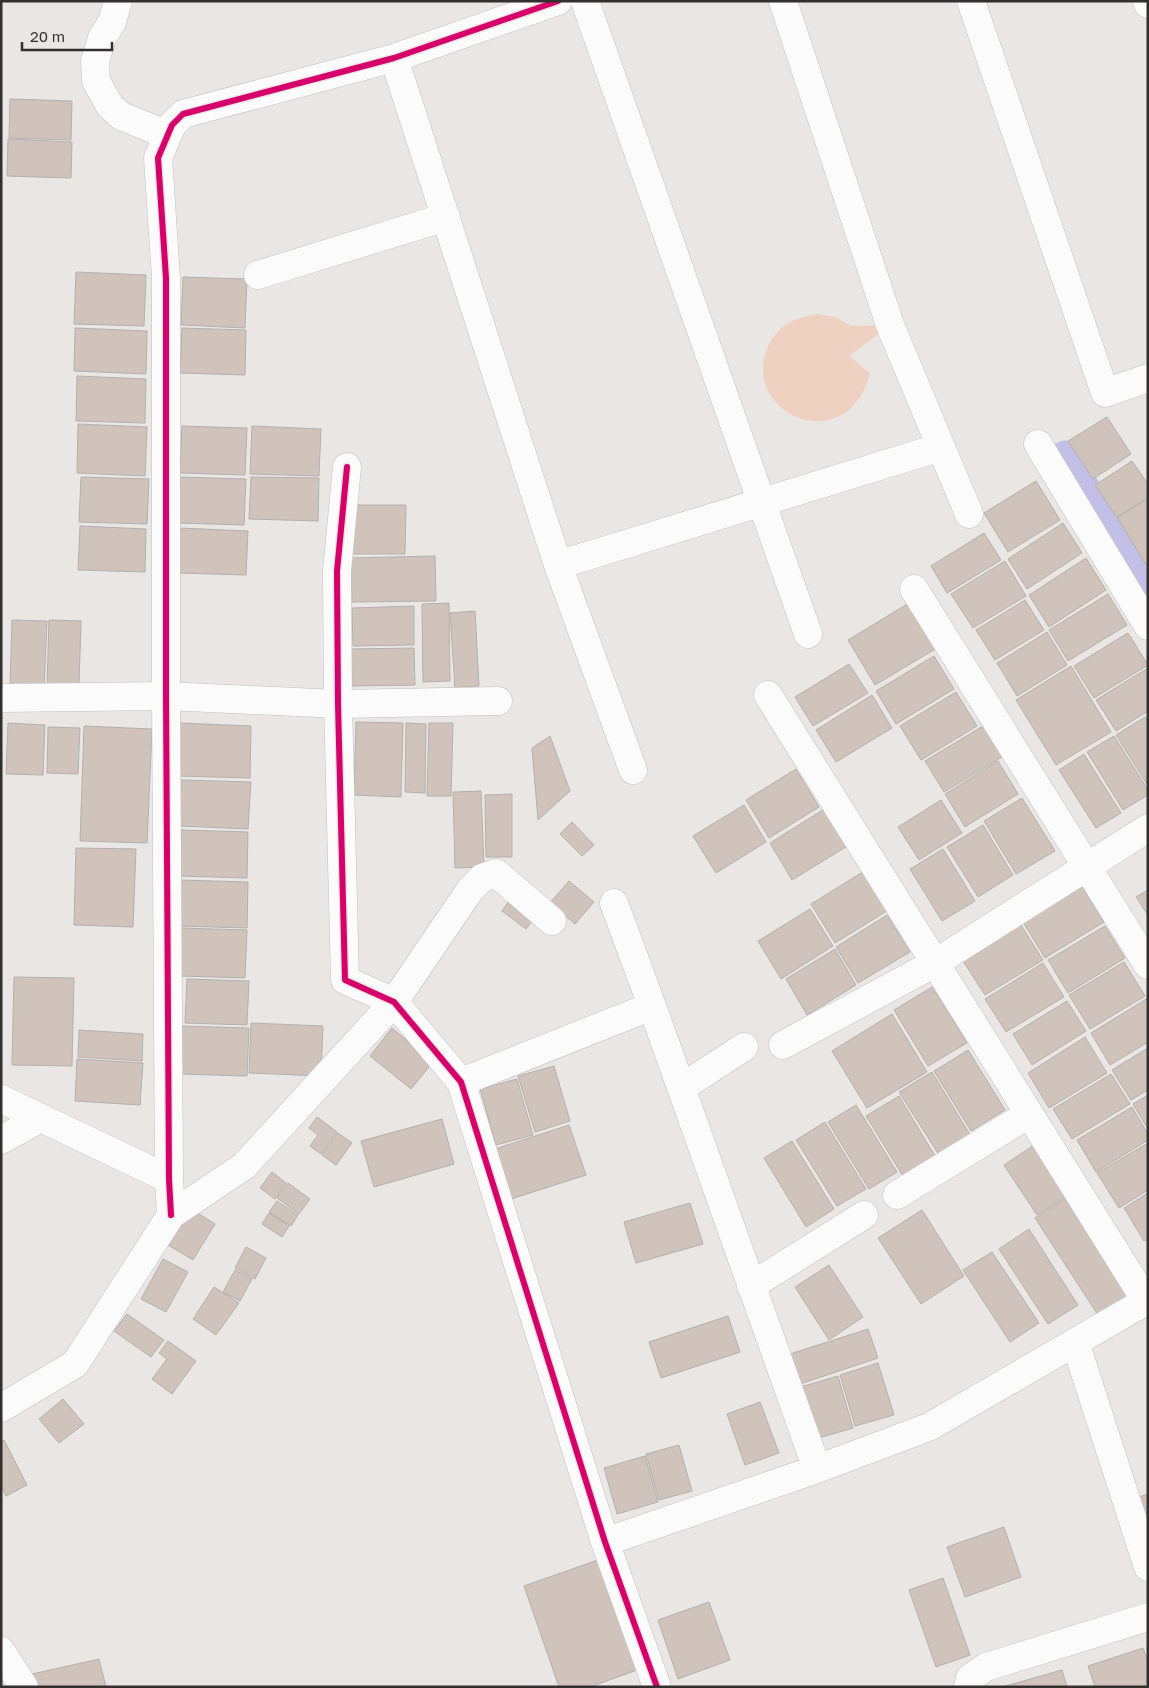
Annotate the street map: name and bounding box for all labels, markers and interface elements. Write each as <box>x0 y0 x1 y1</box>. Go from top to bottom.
scale bar <box>22 20 112 52</box>
text: 20 m <box>30 27 65 45</box>

